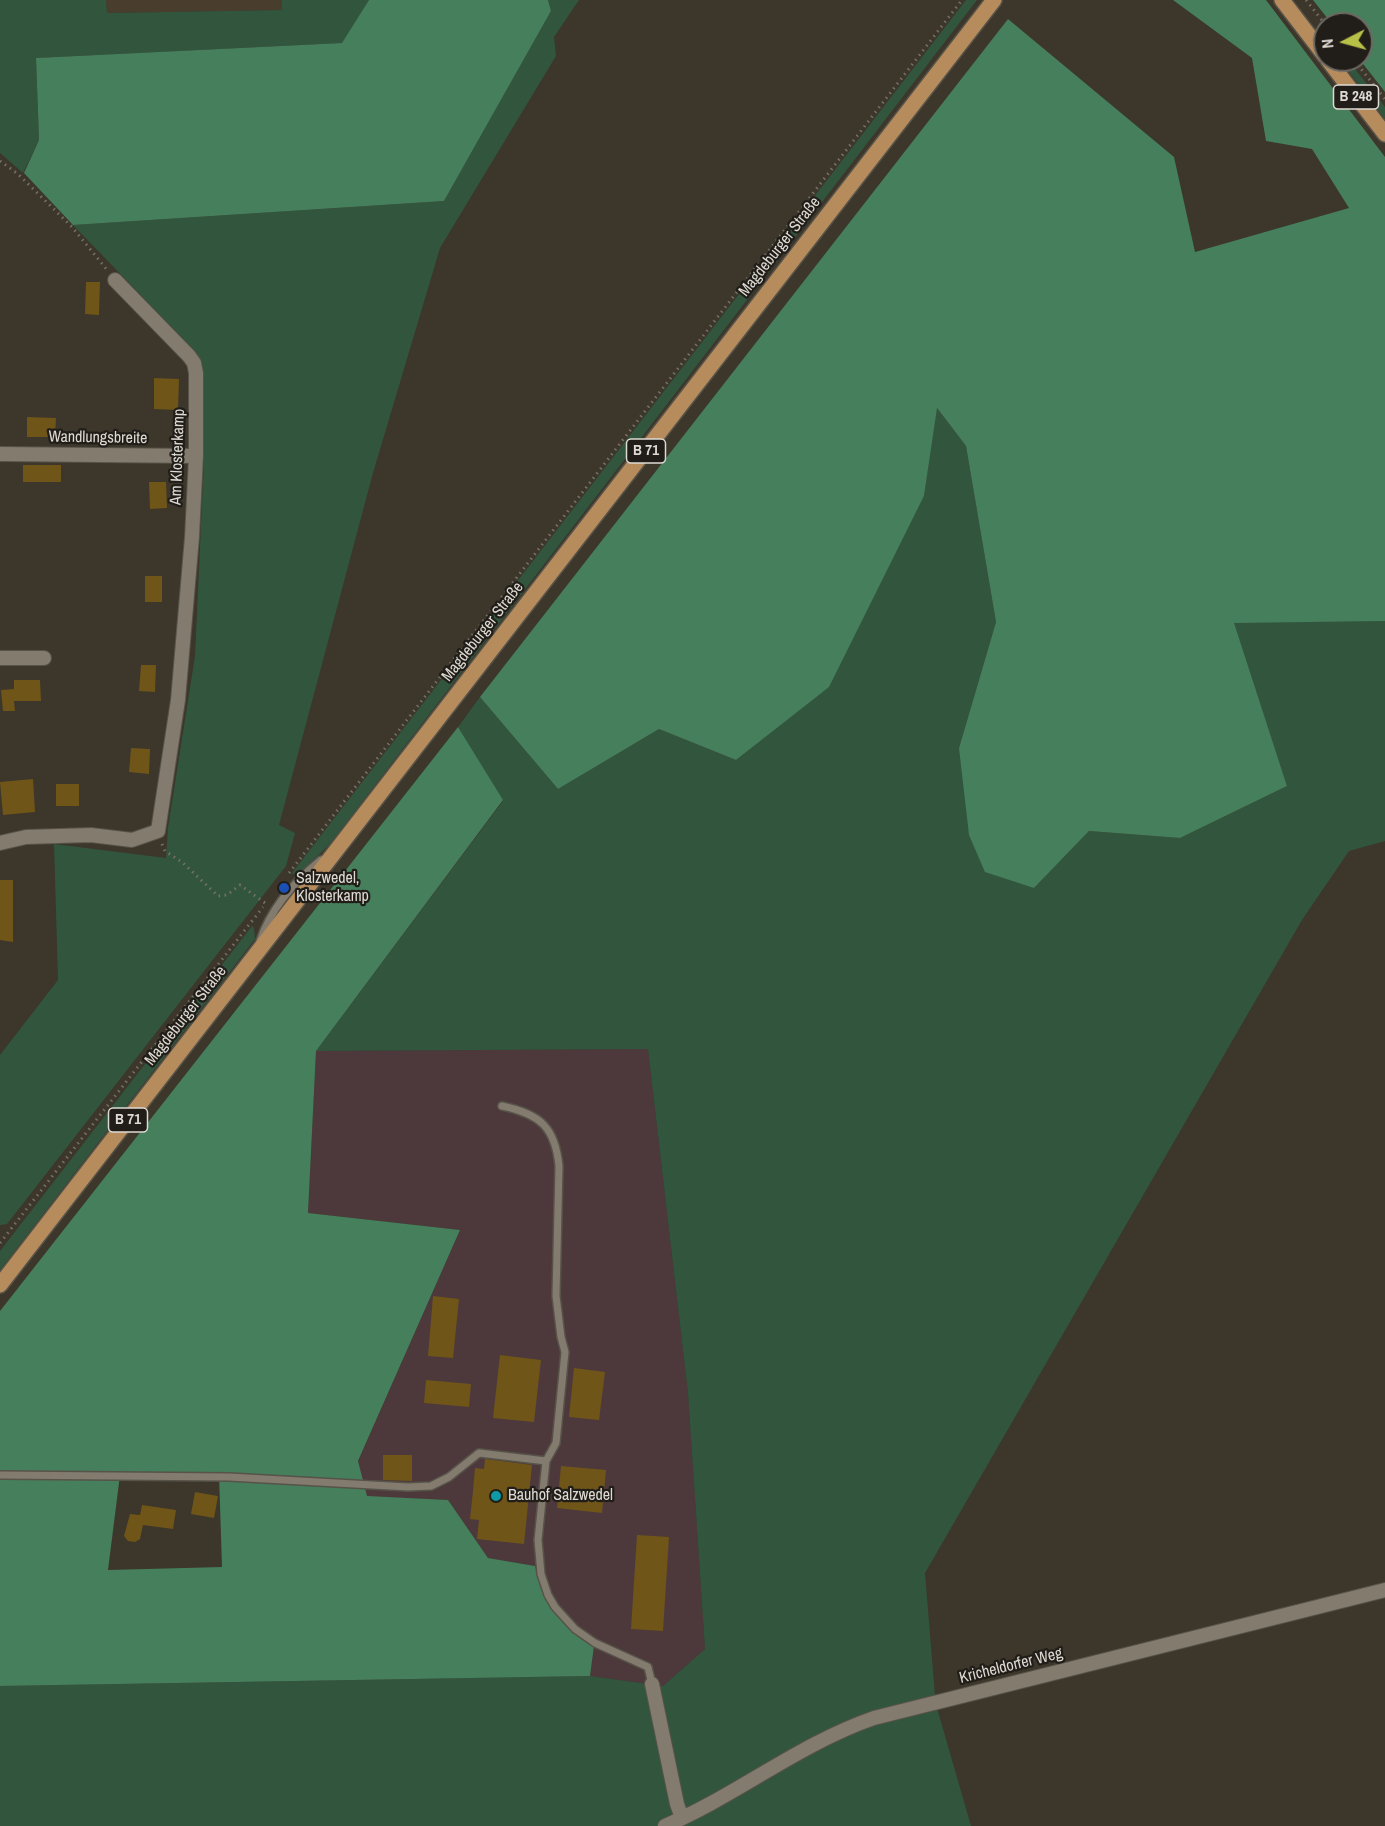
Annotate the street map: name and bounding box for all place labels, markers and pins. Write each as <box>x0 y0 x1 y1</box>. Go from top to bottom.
place label: Salzwedel, Klosterkamp <box>296 869 369 907</box>
marker: Salzwedel, Klosterkamp <box>277 881 291 895</box>
place label: Bauhof Salzwedel <box>508 1486 613 1506</box>
marker: Bauhof Salzwedel <box>489 1489 503 1503</box>

